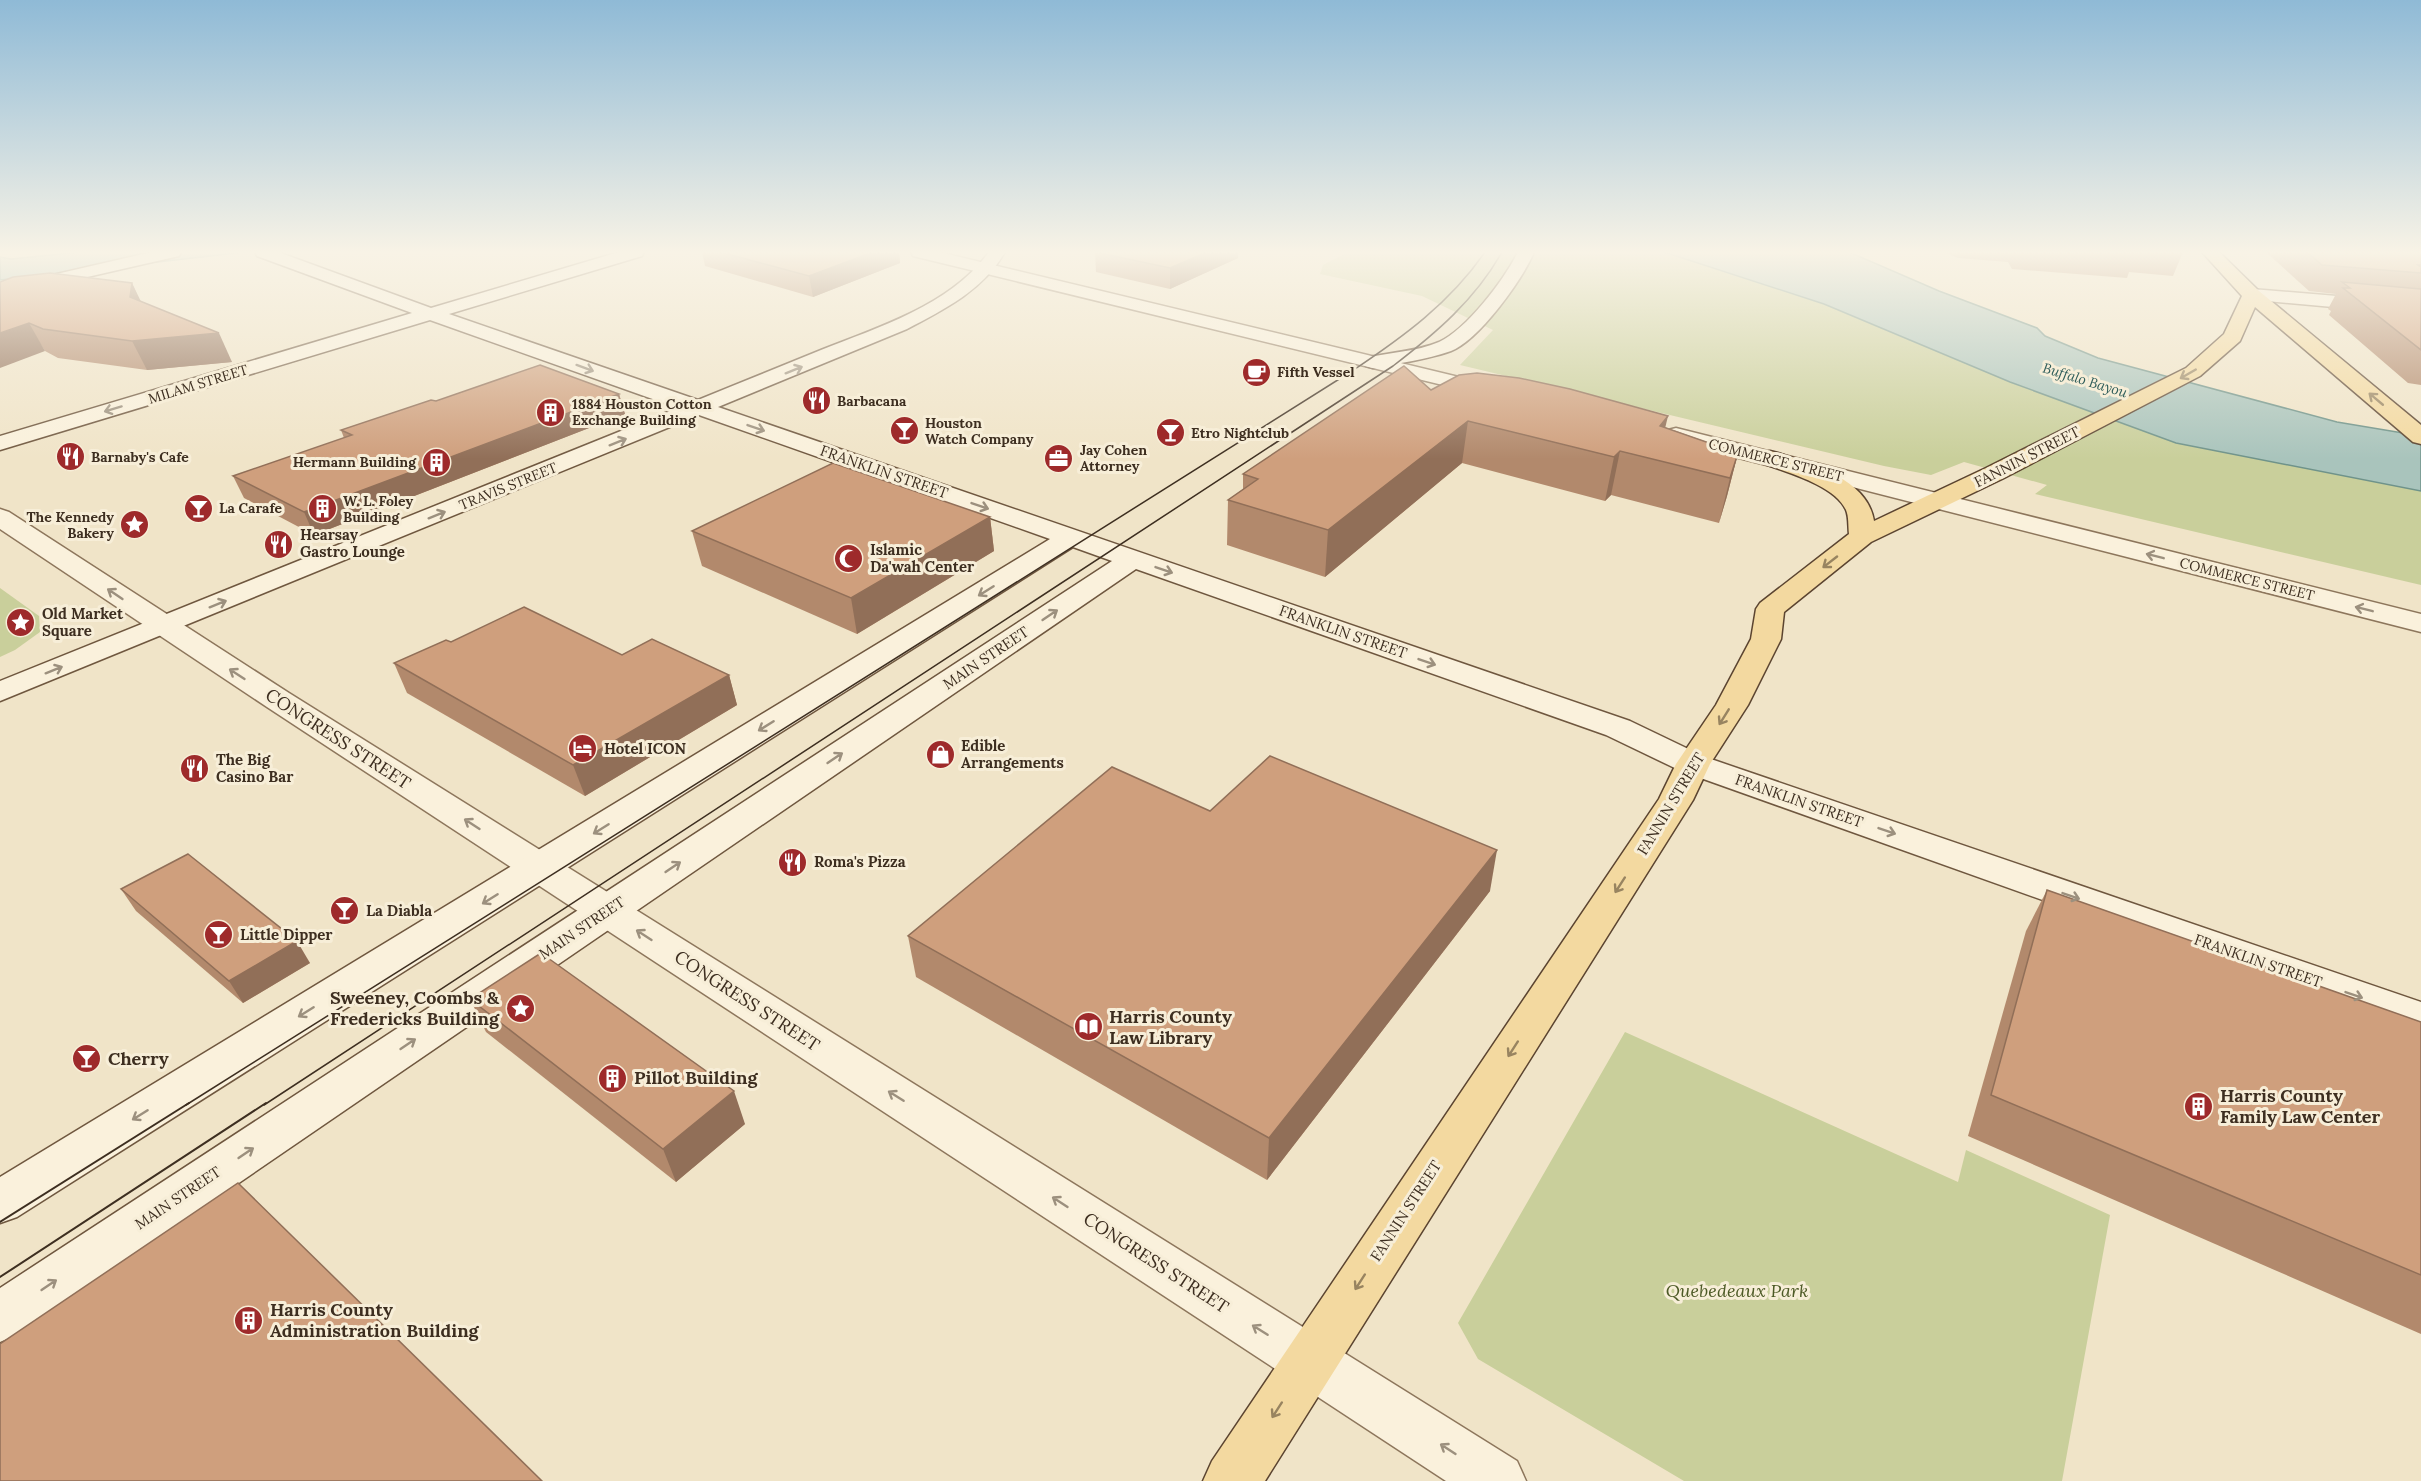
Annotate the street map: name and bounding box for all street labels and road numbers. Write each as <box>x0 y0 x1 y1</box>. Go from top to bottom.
street label: MILAM STREET <box>146 360 250 408</box>
street label: FANNIN STREET <box>1971 422 2083 491</box>
street label: COMMERCE STREET <box>1707 435 1845 485</box>
street label: FRANKLIN STREET <box>818 441 951 503</box>
street label: TRAVIS STREET <box>456 458 560 514</box>
street label: COMMERCE STREET <box>2178 554 2316 604</box>
street label: FRANKLIN STREET <box>1277 601 1410 663</box>
street label: MAIN STREET <box>939 622 1033 693</box>
street label: CONGRESS STREET <box>261 683 416 794</box>
street label: FANNIN STREET <box>1633 749 1709 858</box>
street label: FRANKLIN STREET <box>1733 770 1866 832</box>
street label: MAIN STREET <box>535 892 629 963</box>
street label: FRANKLIN STREET <box>2192 930 2325 992</box>
street label: CONGRESS STREET <box>670 945 825 1056</box>
street label: FANNIN STREET <box>1366 1157 1445 1265</box>
street label: MAIN STREET <box>131 1162 225 1233</box>
street label: CONGRESS STREET <box>1079 1207 1234 1318</box>

